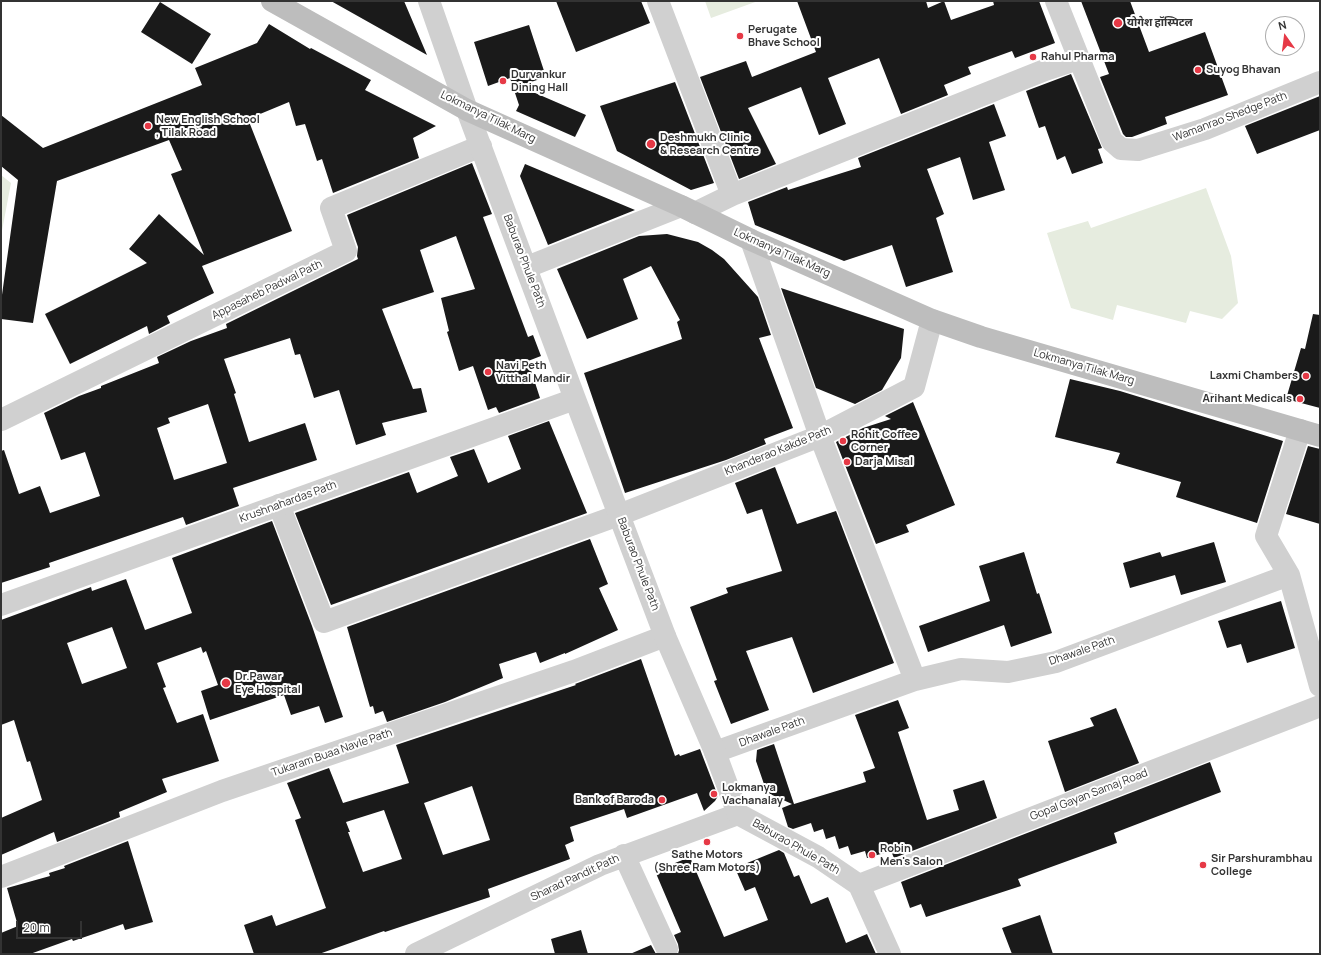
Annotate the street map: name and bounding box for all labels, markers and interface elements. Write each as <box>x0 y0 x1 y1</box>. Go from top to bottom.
place label: योगेश हॉस्पिटल <box>1127 16 1193 30</box>
north arrow <box>1265 16 1305 56</box>
marker: योगेश हॉस्पिटल <box>1112 17 1124 29</box>
text: N <box>1277 17 1288 33</box>
place label: Perugate Bhave School <box>748 23 820 49</box>
marker: Perugate Bhave School <box>735 31 745 41</box>
place label: Rahul Pharma <box>1041 50 1114 64</box>
marker: Rahul Pharma <box>1028 52 1038 62</box>
place label: Suyog Bhavan <box>1206 63 1281 77</box>
marker: Suyog Bhavan <box>1193 65 1203 75</box>
place label: Durvankur Dining Hall <box>511 68 568 94</box>
marker: Durvankur Dining Hall <box>498 76 508 86</box>
street label: Lokmanya Tilak Marg <box>438 88 538 146</box>
street label: Wamanrao Shedge Path <box>1171 89 1289 145</box>
place label: New English School , Tilak Road <box>156 113 260 139</box>
marker: New English School , Tilak Road <box>143 121 153 131</box>
place label: Deshmukh Clinic & Research Centre <box>660 131 759 157</box>
marker: Deshmukh Clinic & Research Centre <box>645 138 657 150</box>
street label: Baburao Phule Path <box>500 213 548 309</box>
street label: Lokmanya Tilak Marg <box>732 226 832 280</box>
street label: Appasaheb Padwal Path <box>210 258 324 322</box>
street label: Lokmanya Tilak Marg <box>1032 346 1136 388</box>
place label: Navi Peth Vitthal Mandir <box>496 359 570 385</box>
marker: Navi Peth Vitthal Mandir <box>483 367 493 377</box>
place label: Laxmi Chambers <box>1210 369 1298 383</box>
marker: Laxmi Chambers <box>1301 371 1311 381</box>
place label: Arihant Medicals <box>1203 392 1292 406</box>
marker: Arihant Medicals <box>1295 394 1305 404</box>
street label: Khanderao Kakde Path <box>723 424 833 478</box>
place label: Rohit Coffee Corner <box>851 428 918 454</box>
marker: Rohit Coffee Corner <box>838 436 848 446</box>
place label: Darja Misal <box>855 455 913 469</box>
marker: Darja Misal <box>842 457 852 467</box>
street label: Krushnahardas Path <box>238 478 338 526</box>
street label: Baburao Phule Path <box>614 516 662 612</box>
street label: Dhawale Path <box>1047 634 1117 668</box>
place label: Dr.Pawar Eye Hospital <box>235 670 301 696</box>
marker: Dr.Pawar Eye Hospital <box>220 677 232 689</box>
street label: Dhawale Path <box>737 714 807 750</box>
street label: Tukaram Buaa Navle Path <box>270 726 394 780</box>
street label: Gopal Gayan Samaj Road <box>1028 766 1150 824</box>
place label: Lokmanya Vachanalay <box>722 781 783 807</box>
marker: Lokmanya Vachanalay <box>709 789 719 799</box>
place label: Bank of Baroda <box>575 793 654 807</box>
marker: Bank of Baroda <box>657 795 667 805</box>
street label: Baburao Phule Path <box>750 817 842 877</box>
marker: Sathe Motors (Shree Ram Motors) <box>702 837 712 847</box>
place label: Robin Men's Salon <box>880 842 943 868</box>
place label: Sathe Motors (Shree Ram Motors) <box>654 848 760 874</box>
marker: Robin Men's Salon <box>867 850 877 860</box>
street label: Sharad Pandit Path <box>529 852 621 904</box>
place label: Sir Parshurambhau College <box>1211 852 1312 878</box>
marker: Sir Parshurambhau College <box>1198 860 1208 870</box>
scale bar <box>18 913 84 939</box>
text: 20 m <box>23 919 50 936</box>

